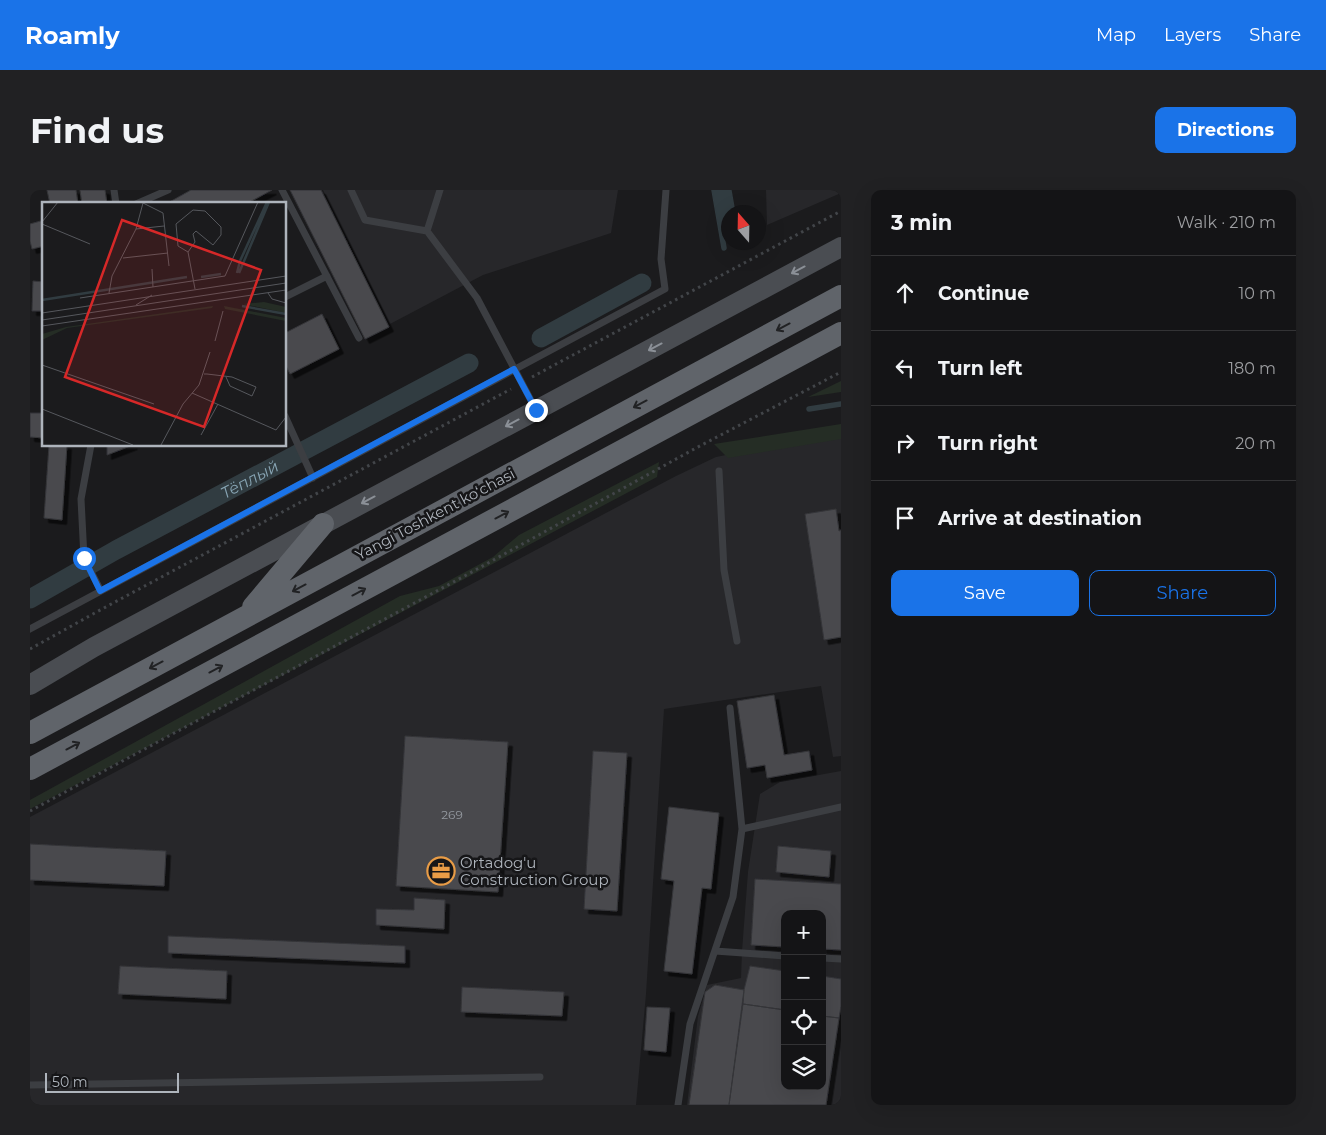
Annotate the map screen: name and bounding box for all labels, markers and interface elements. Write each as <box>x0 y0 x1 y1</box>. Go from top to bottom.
text: Roamly <box>25 21 120 50</box>
text: Map <box>1096 24 1136 46</box>
text: Layers <box>1164 24 1221 46</box>
text: Share <box>1249 24 1301 46</box>
button: Directions <box>1155 107 1296 153</box>
text: Find us <box>30 109 164 152</box>
inset map <box>42 202 286 446</box>
north arrow <box>721 205 766 250</box>
text: 3 min <box>891 210 952 235</box>
text: Walk · 210 m <box>1177 213 1276 232</box>
one-way arrow <box>791 266 806 275</box>
icon: ahead <box>891 279 919 307</box>
text: Continue <box>938 282 1029 305</box>
text: 10 m <box>1238 284 1276 303</box>
one-way arrow <box>775 322 790 332</box>
one-way arrow <box>648 343 663 352</box>
icon: left <box>891 354 919 382</box>
text: Turn left <box>938 357 1023 380</box>
text: 180 m <box>1228 359 1276 378</box>
route end <box>525 399 548 422</box>
one-way arrow <box>632 399 647 409</box>
one-way arrow <box>505 419 519 429</box>
icon: right <box>891 429 919 457</box>
text: Turn right <box>938 432 1038 455</box>
text: 20 m <box>1235 434 1276 453</box>
water label: Тёплый <box>217 456 282 502</box>
street label: Yangi Toshkent ko‘chasi <box>352 464 518 564</box>
one-way arrow <box>361 495 376 505</box>
icon: arrive <box>891 504 919 532</box>
text: Arrive at destination <box>938 507 1142 530</box>
one-way arrow <box>494 510 509 519</box>
route start <box>73 547 96 570</box>
button: Save <box>891 570 1079 616</box>
button: Share <box>1089 570 1276 616</box>
one-way arrow <box>292 584 307 593</box>
one-way arrow <box>351 587 366 596</box>
one-way arrow <box>149 661 164 670</box>
one-way arrow <box>208 664 223 673</box>
one-way arrow <box>65 741 80 750</box>
house number: 269 <box>441 807 463 822</box>
place label: Ortadog'u Construction Group <box>460 853 609 889</box>
office icon: Ortadog'u Construction Group <box>426 856 456 886</box>
map controls <box>781 910 826 1090</box>
button: + <box>781 910 826 955</box>
button: − <box>781 955 826 1000</box>
button: locate <box>781 1000 826 1045</box>
button: layers <box>781 1045 826 1090</box>
scale bar <box>45 1070 179 1093</box>
text: 50 m <box>52 1073 88 1091</box>

